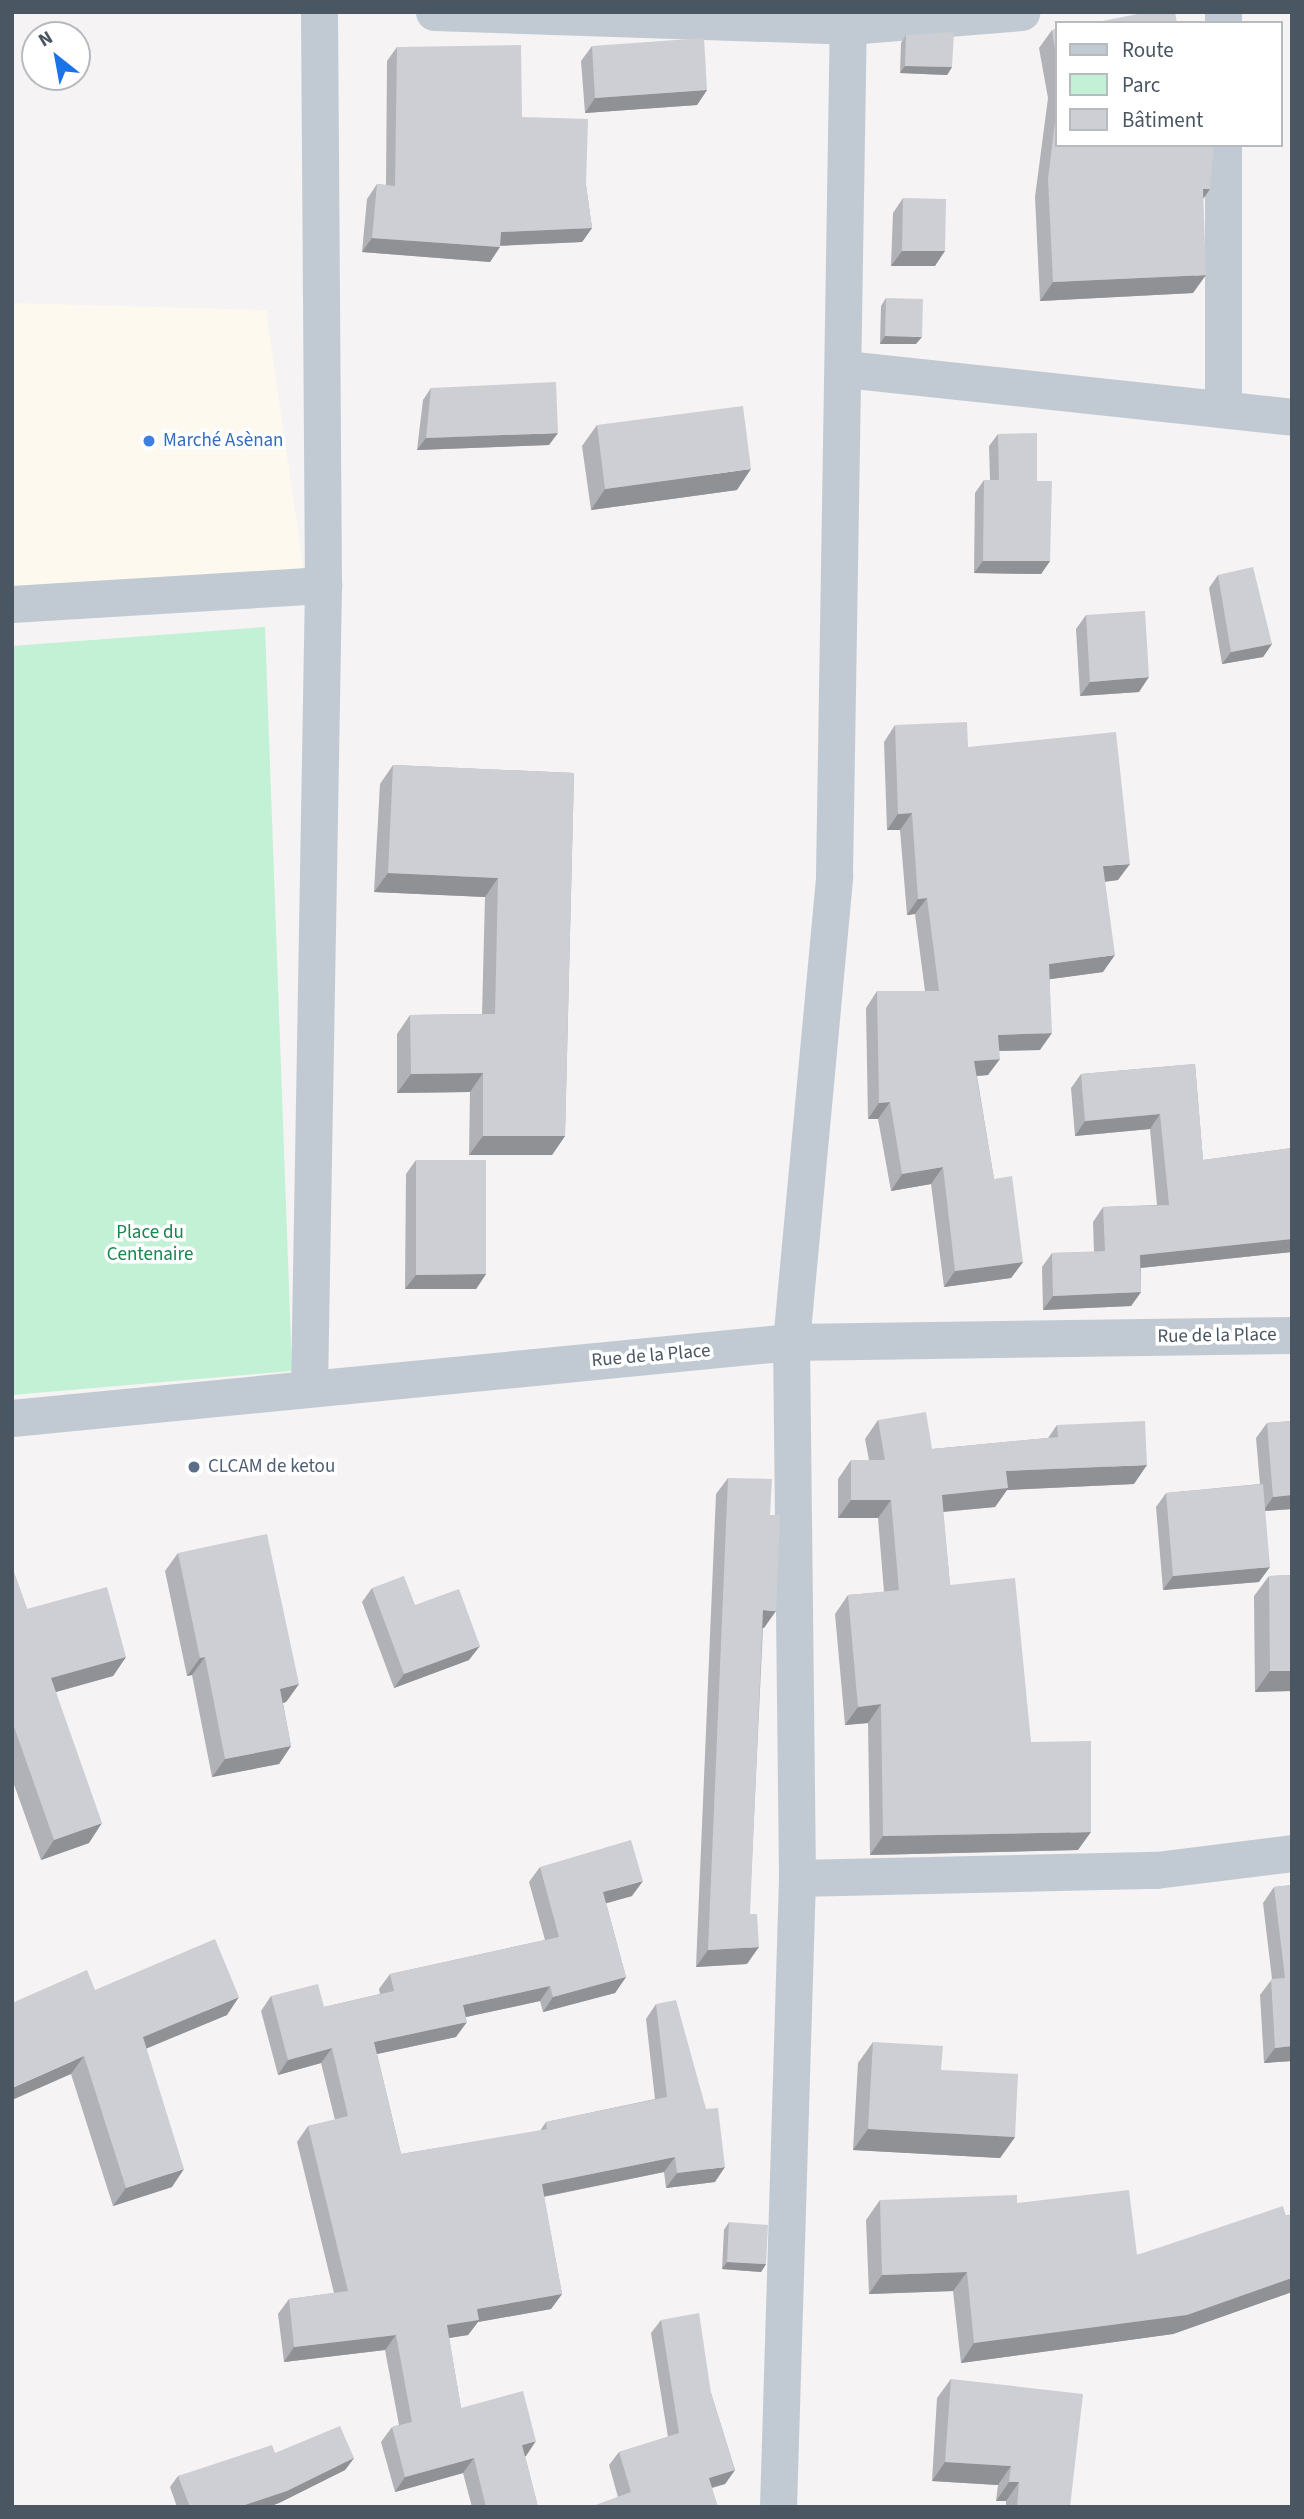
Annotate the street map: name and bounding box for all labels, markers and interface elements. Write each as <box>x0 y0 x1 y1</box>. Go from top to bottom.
north arrow <box>21 21 91 91</box>
legend <box>1056 21 1283 147</box>
text: N <box>34 24 58 54</box>
text: Route <box>1122 35 1174 65</box>
text: Parc <box>1122 70 1160 100</box>
text: Bâtiment <box>1122 105 1203 135</box>
place label: Marché Asènan <box>163 430 284 452</box>
marker: Marché Asènan <box>141 433 157 449</box>
park label: Place du Centenaire <box>107 1222 193 1266</box>
street label: Rue de la Place <box>1157 1324 1277 1348</box>
street label: Rue de la Place <box>591 1339 711 1373</box>
place label: CLCAM de ketou <box>208 1456 335 1478</box>
marker: CLCAM de ketou <box>186 1459 202 1475</box>

